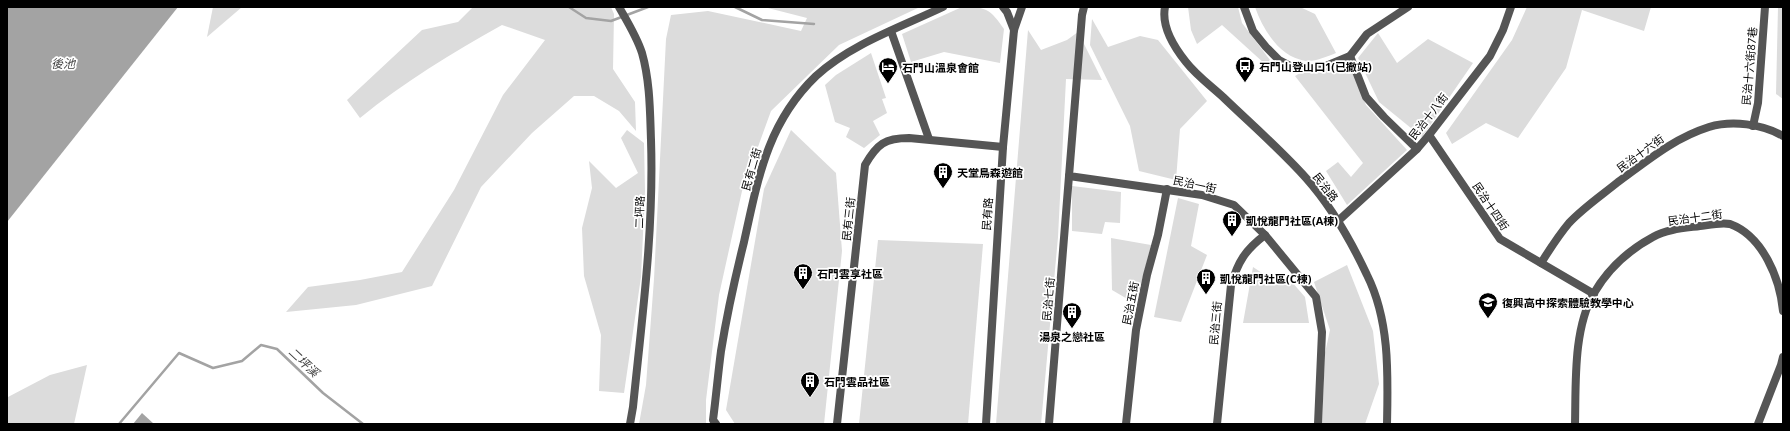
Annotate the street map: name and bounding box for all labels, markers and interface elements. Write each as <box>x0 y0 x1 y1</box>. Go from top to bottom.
street label: 民治十六街87巷 <box>1738 26 1760 106</box>
water label: 後池 <box>51 55 77 72</box>
bus stop icon: 石門山登山口1(已撤站) <box>1234 55 1256 83</box>
hotel icon: 石門山溫泉會館 <box>877 56 899 84</box>
place label: 石門山登山口1(已撤站) <box>1259 59 1372 74</box>
place label: 石門山溫泉會館 <box>902 60 979 75</box>
street label: 民治十八街 <box>1405 90 1451 142</box>
street label: 民治十六街 <box>1613 131 1667 175</box>
street label: 民有二街 <box>738 146 764 192</box>
building icon: 天堂鳥森遊館 <box>932 161 954 189</box>
place label: 天堂鳥森遊館 <box>957 165 1023 180</box>
street label: 民治路 <box>1310 169 1342 205</box>
street label: 民治一街 <box>1172 172 1218 196</box>
street label: 民治十四街 <box>1469 179 1513 233</box>
street label: 二坪路 <box>631 195 647 229</box>
street label: 民有三街 <box>838 196 858 242</box>
street label: 民有路 <box>978 197 996 231</box>
street label: 民治十二街 <box>1667 206 1723 228</box>
building icon: 凱悅龍門社區(A棟) <box>1221 209 1243 237</box>
place label: 凱悅龍門社區(A棟) <box>1246 213 1338 228</box>
building icon: 石門雲享社區 <box>792 262 814 290</box>
place label: 石門雲享社區 <box>817 266 883 281</box>
building icon: 凱悅龍門社區(C棟) <box>1195 267 1217 295</box>
place label: 凱悅龍門社區(C棟) <box>1220 271 1312 286</box>
street label: 民治七街 <box>1039 276 1057 322</box>
street label: 民治五街 <box>1118 280 1142 326</box>
school or university icon: 復興高中探索體驗教學中心 <box>1477 291 1499 319</box>
place label: 復興高中探索體驗教學中心 <box>1502 295 1634 310</box>
street label: 民治三街 <box>1206 300 1224 346</box>
building icon: 湯泉之戀社區 <box>1061 301 1083 329</box>
place label: 湯泉之戀社區 <box>1039 329 1105 344</box>
water label: 二坪溪 <box>285 344 324 382</box>
building icon: 石門雲品社區 <box>799 370 821 398</box>
place label: 石門雲品社區 <box>824 374 890 389</box>

